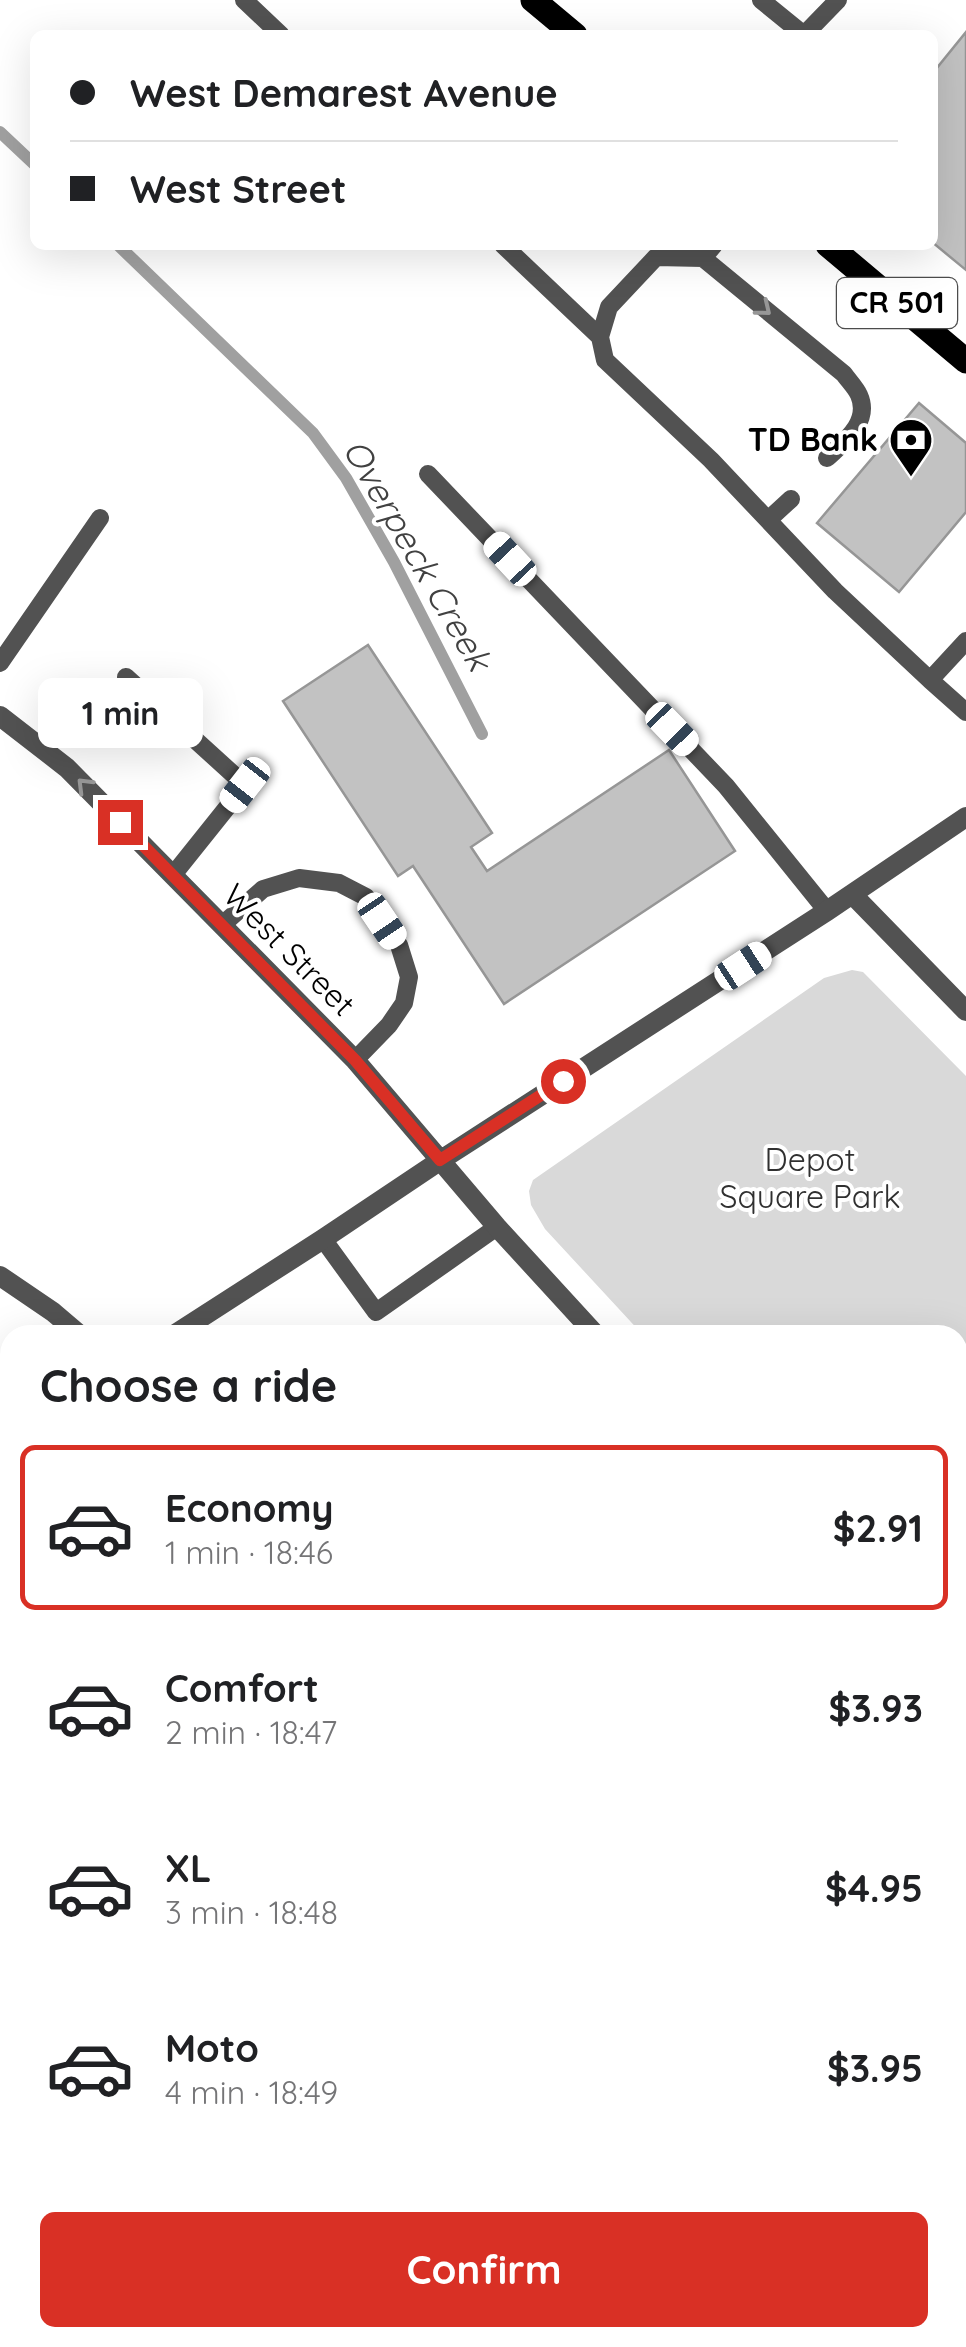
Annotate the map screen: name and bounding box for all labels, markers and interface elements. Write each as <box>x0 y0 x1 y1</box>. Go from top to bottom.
text: West Demarest Avenue <box>130 69 558 117</box>
text: West Street <box>130 165 346 213</box>
road number: CR 501 <box>837 278 957 328</box>
one-way arrow <box>753 297 771 315</box>
bank icon: TD Bank <box>888 417 934 478</box>
place label: TD Bank <box>748 419 878 459</box>
water label: Overpeck Creek <box>334 431 503 681</box>
car <box>479 527 541 591</box>
callout: 1 min <box>38 677 202 747</box>
text: 1 min <box>82 693 159 733</box>
car <box>640 697 704 761</box>
car <box>215 752 275 818</box>
one-way arrow <box>77 779 95 797</box>
route end <box>98 800 143 845</box>
street label: West Street <box>215 875 364 1024</box>
car <box>353 888 411 954</box>
car <box>710 937 776 995</box>
route start <box>541 1059 586 1104</box>
park label: Depot Square Park <box>719 1139 901 1216</box>
text: Choose a ride <box>40 1357 337 1413</box>
icon: car <box>45 1483 135 1573</box>
text: Economy <box>165 1484 334 1532</box>
text: $2.91 <box>833 1504 923 1552</box>
text: 1 min · 18:46 <box>165 1532 333 1572</box>
icon: car <box>45 1663 135 1753</box>
text: Comfort <box>165 1664 319 1712</box>
text: $3.93 <box>828 1684 923 1732</box>
text: 2 min · 18:47 <box>165 1712 337 1752</box>
icon: car <box>45 1843 135 1933</box>
text: XL <box>165 1844 211 1892</box>
text: $4.95 <box>825 1864 923 1912</box>
text: 3 min · 18:48 <box>165 1892 338 1932</box>
icon: car <box>45 2023 135 2113</box>
text: Moto <box>165 2024 259 2072</box>
text: $3.95 <box>827 2044 923 2092</box>
text: 4 min · 18:49 <box>165 2072 338 2112</box>
button: Confirm <box>40 2212 928 2327</box>

